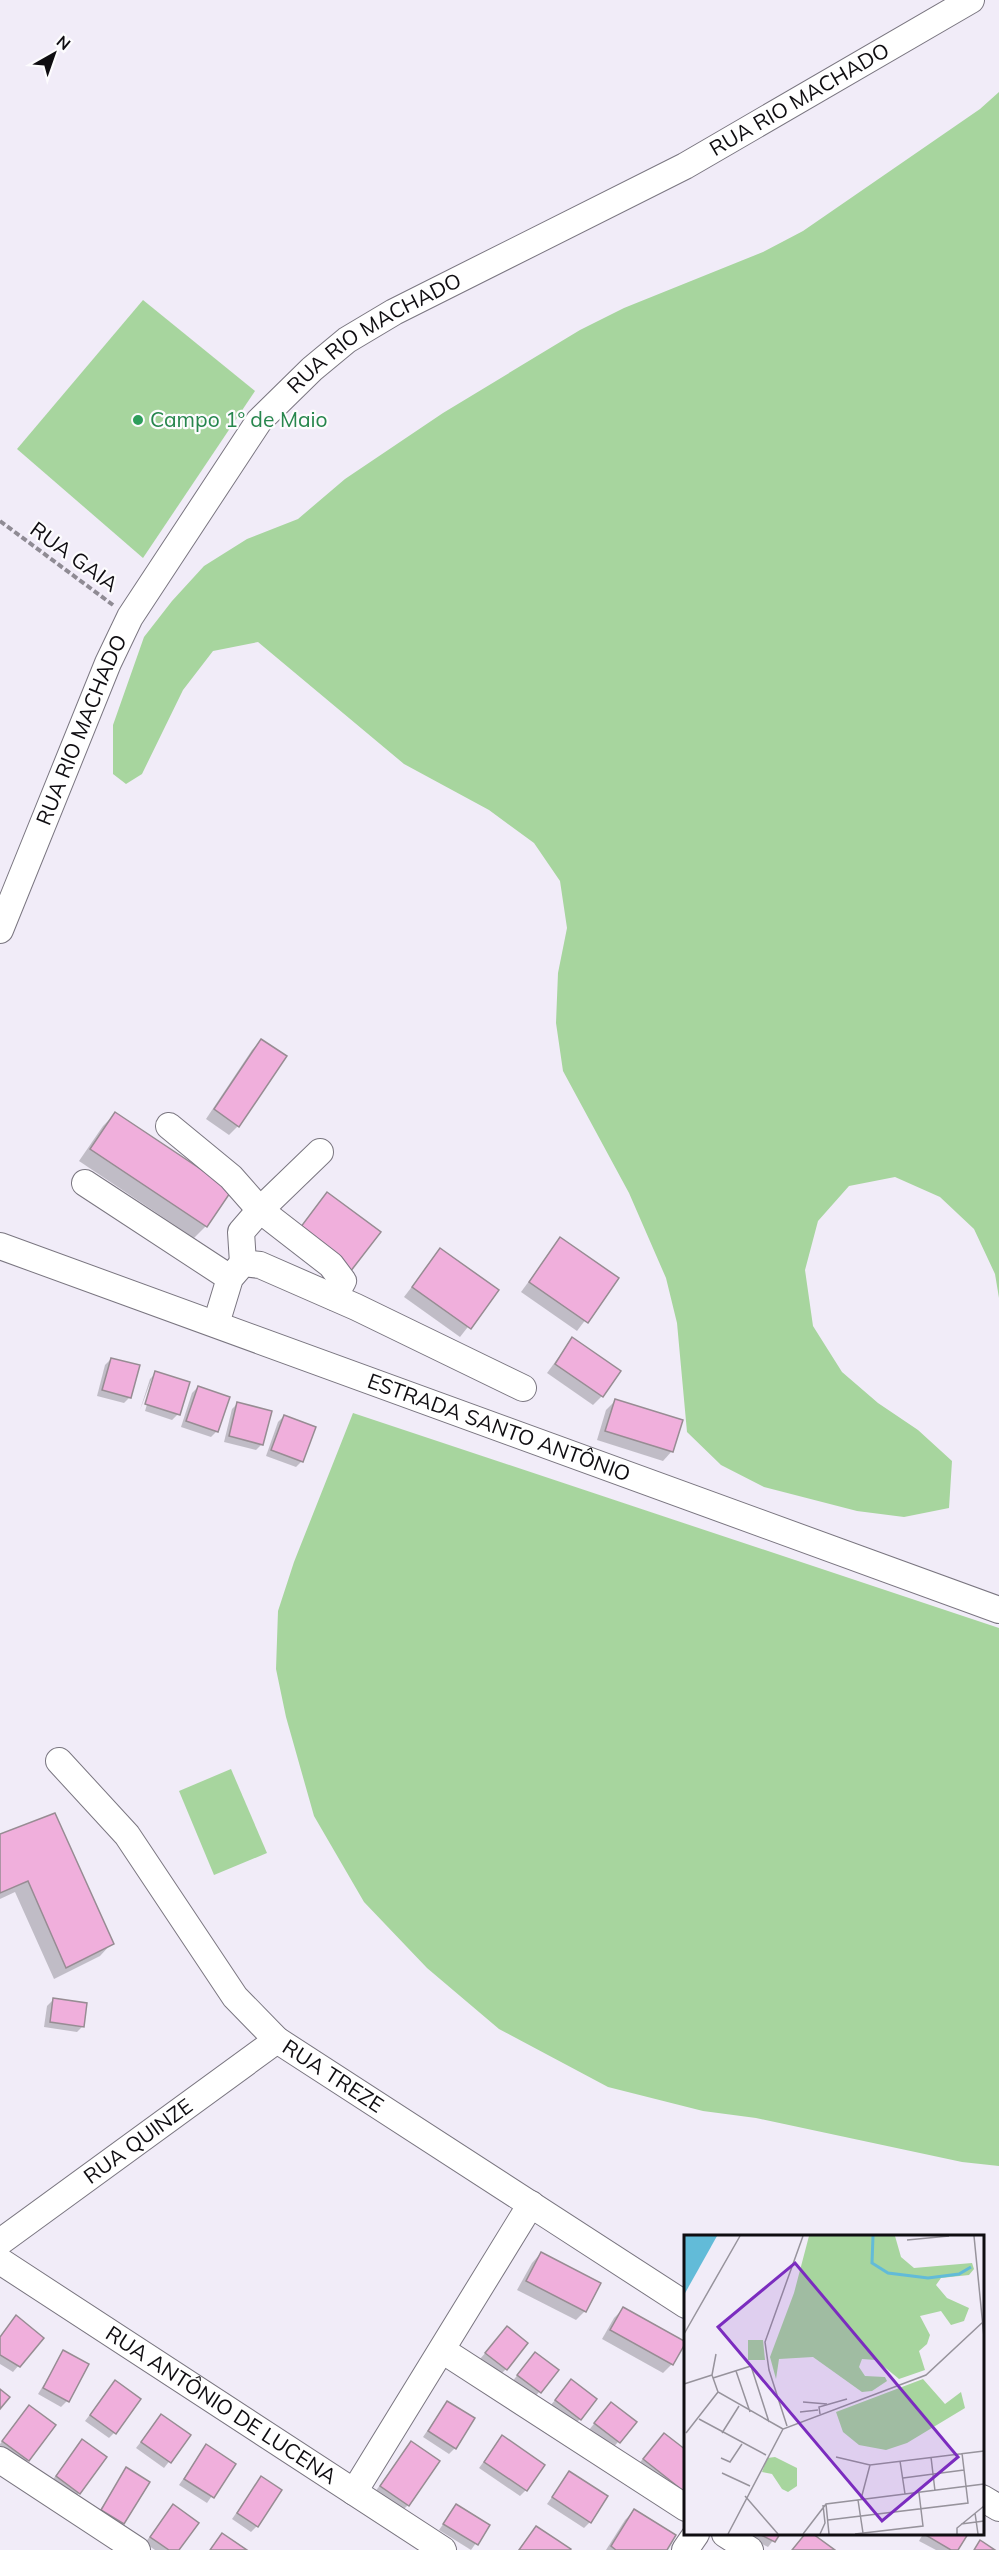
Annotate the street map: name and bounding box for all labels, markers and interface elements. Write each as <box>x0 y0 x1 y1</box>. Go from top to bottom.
north arrow <box>24 24 84 84</box>
text: N <box>53 31 75 54</box>
street label: RUA RIO MACHADO <box>704 36 893 161</box>
street label: RUA RIO MACHADO <box>281 266 465 398</box>
place label: Campo 1º de Maio <box>150 406 327 432</box>
marker: Campo 1º de Maio <box>131 413 145 427</box>
street label: RUA GAIA <box>26 516 124 597</box>
street label: RUA RIO MACHADO <box>30 630 132 829</box>
street label: ESTRADA SANTO ANTÔNIO <box>364 1367 634 1487</box>
street label: RUA TREZE <box>278 2033 389 2118</box>
street label: RUA QUINZE <box>78 2092 197 2189</box>
inset map <box>684 2235 984 2535</box>
street label: RUA ANTÔNIO DE LUCENA <box>101 2320 342 2489</box>

